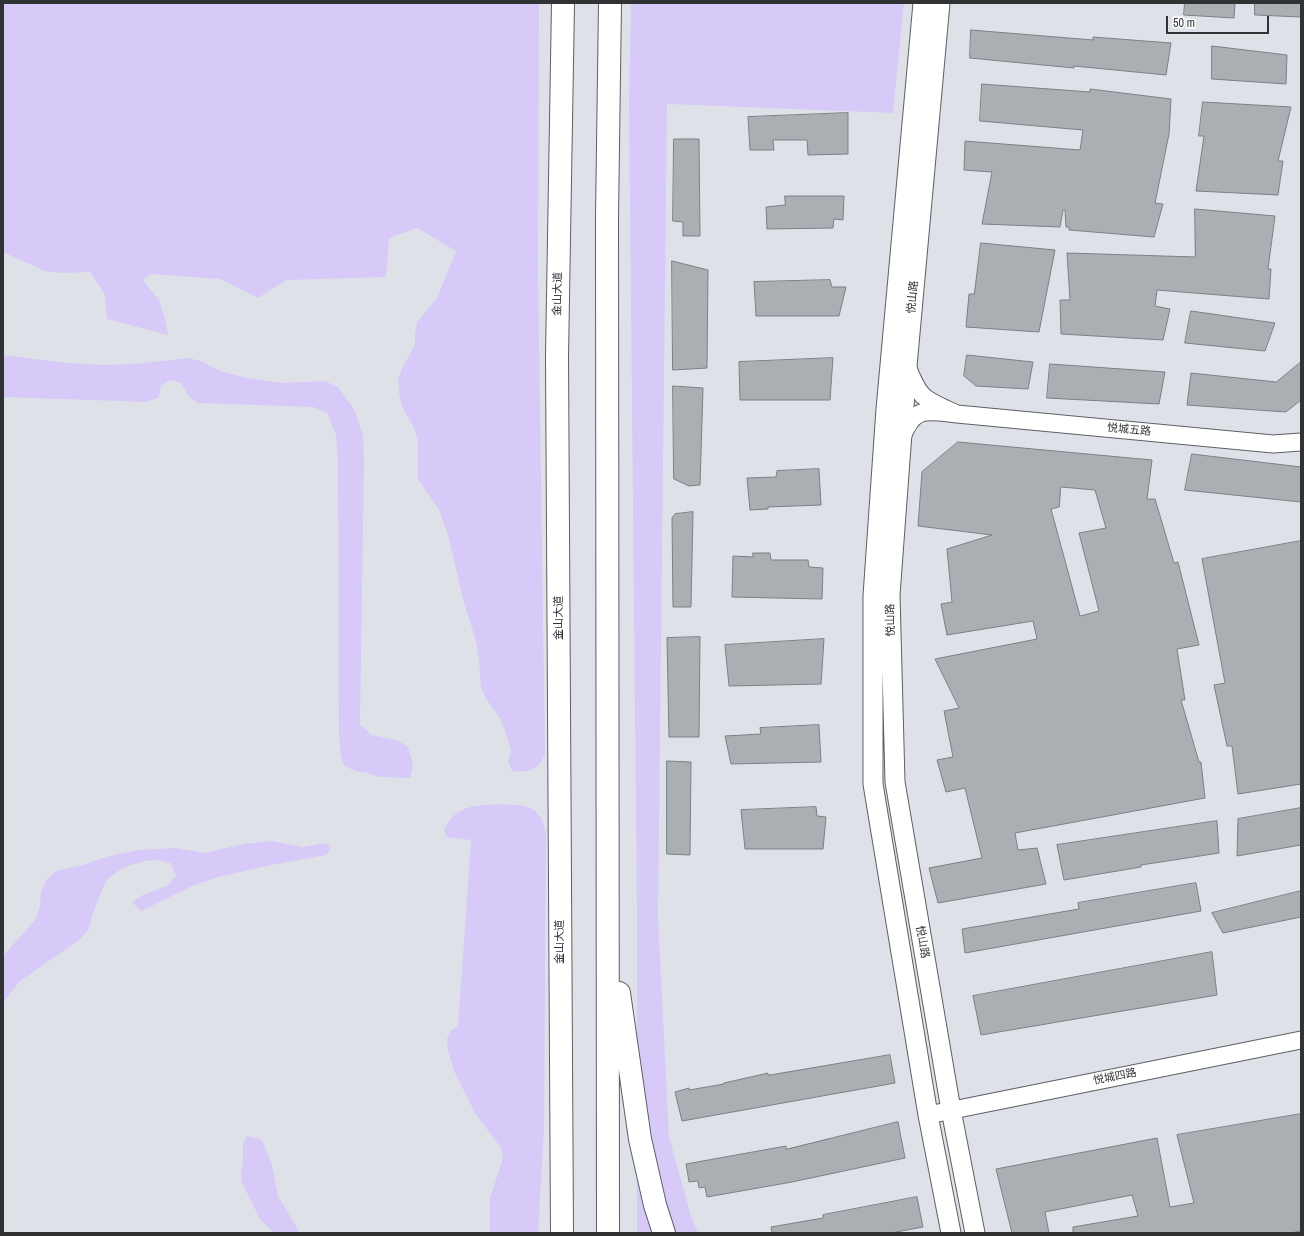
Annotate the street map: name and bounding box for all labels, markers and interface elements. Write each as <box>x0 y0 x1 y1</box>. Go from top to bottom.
scale bar <box>1168 8 1271 34</box>
text: 50 m <box>1173 15 1195 31</box>
street label: 金山大道 <box>551 272 565 316</box>
street label: 悦山路 <box>905 280 921 314</box>
street label: 悦城五路 <box>1107 422 1151 438</box>
street label: 金山大道 <box>552 596 566 640</box>
street label: 悦山路 <box>884 603 898 637</box>
street label: 金山大道 <box>553 920 567 964</box>
street label: 悦山路 <box>913 925 931 959</box>
street label: 悦城四路 <box>1092 1066 1138 1088</box>

